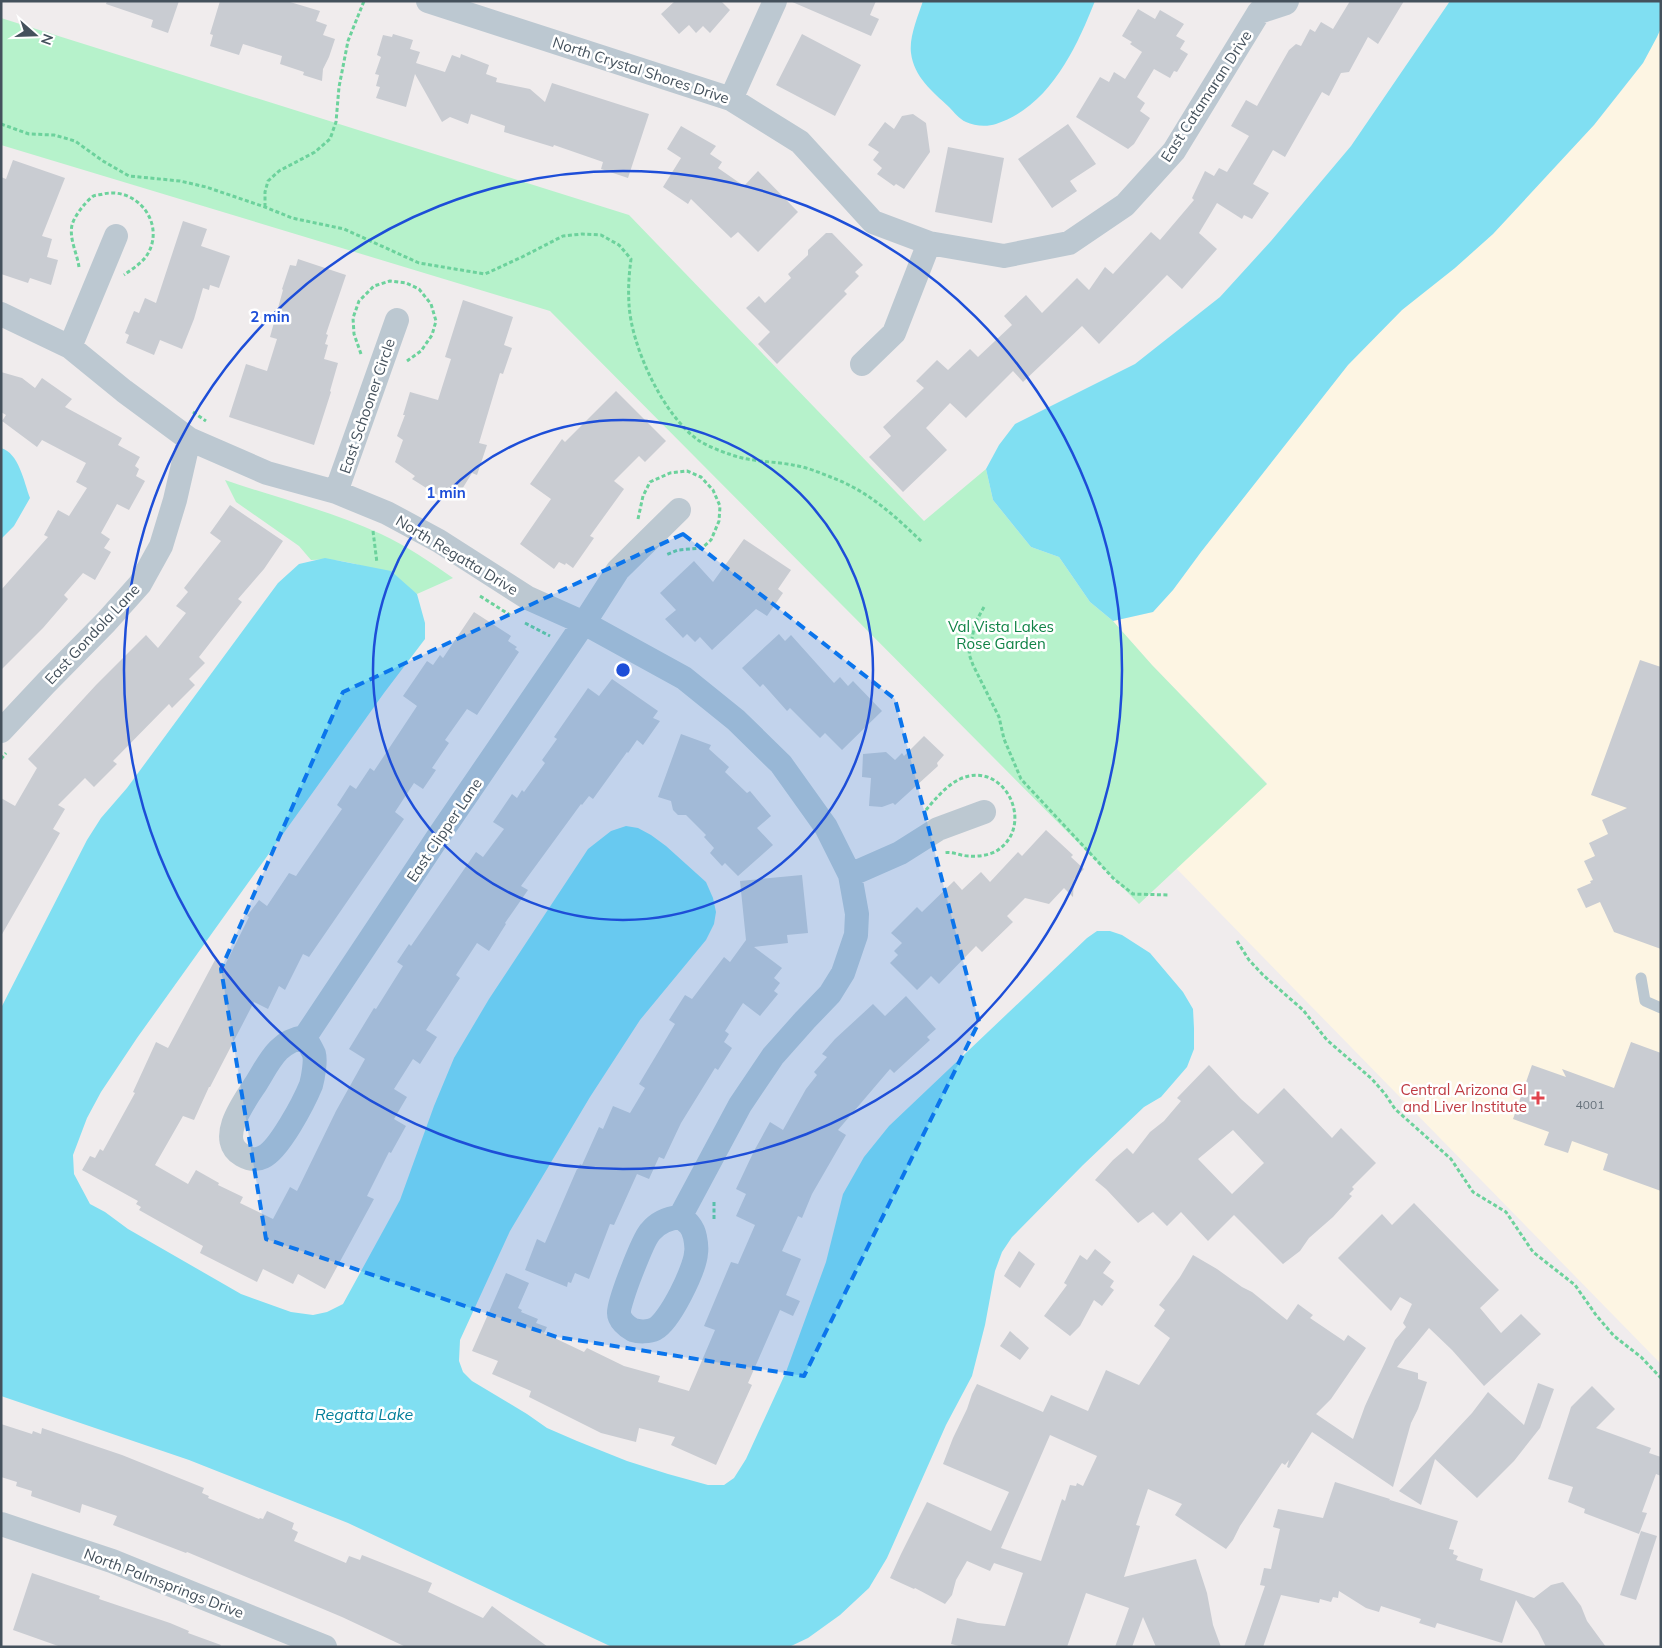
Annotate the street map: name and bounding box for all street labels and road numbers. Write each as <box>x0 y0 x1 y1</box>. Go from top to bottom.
street label: East Catamaran Drive <box>1156 27 1256 165</box>
street label: North Crystal Shores Drive <box>550 32 732 108</box>
street label: East Schooner Circle <box>335 336 399 476</box>
street label: North Regatta Drive <box>392 511 522 599</box>
street label: East Gondola Lane <box>40 580 144 688</box>
street label: East Clipper Lane <box>402 774 486 886</box>
street label: North Palmsprings Drive <box>81 1544 247 1622</box>

